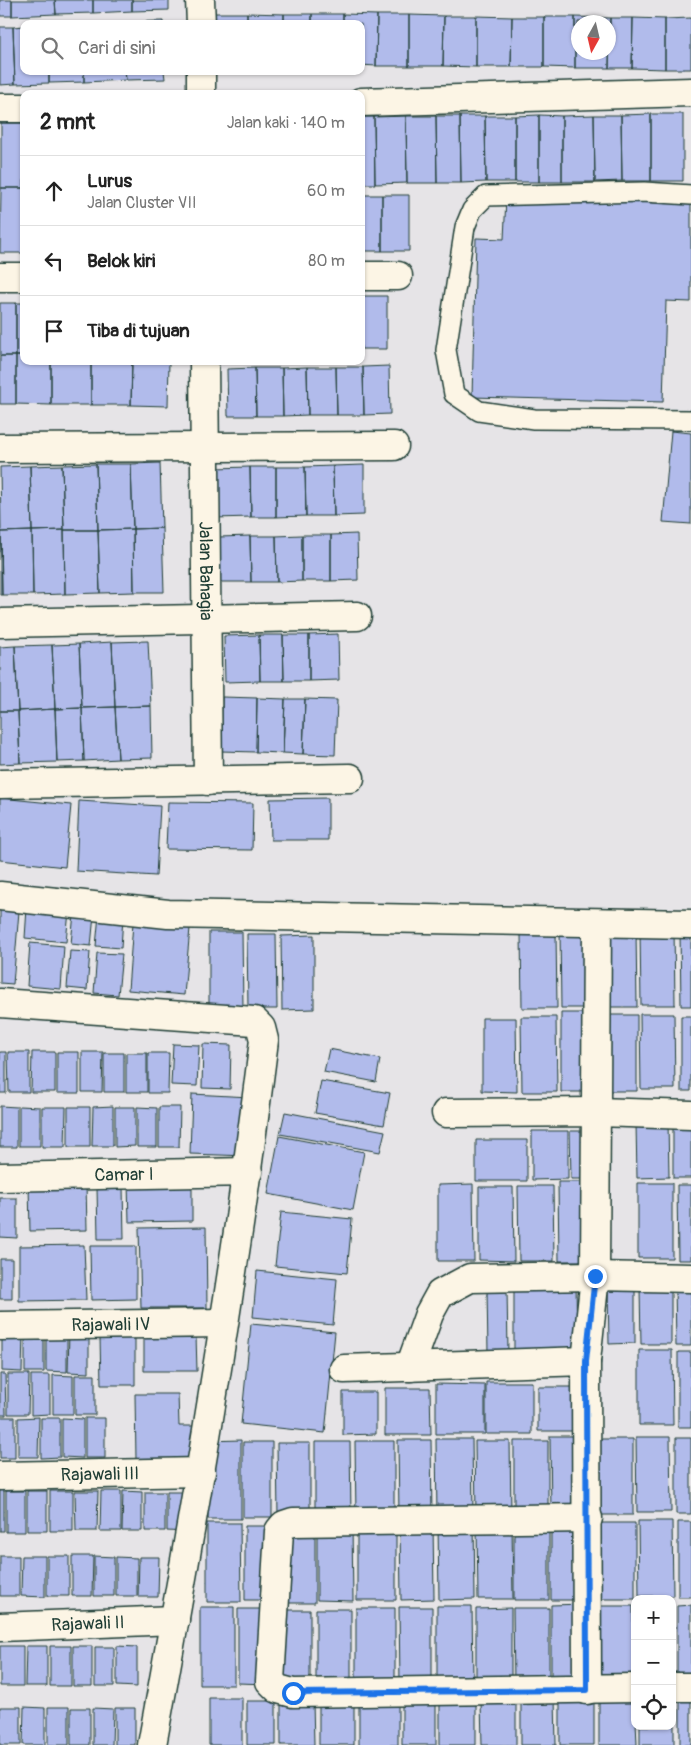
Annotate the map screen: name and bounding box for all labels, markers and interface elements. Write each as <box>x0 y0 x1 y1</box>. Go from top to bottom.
north arrow <box>571 15 616 60</box>
search box <box>20 20 365 75</box>
icon: search <box>38 34 66 62</box>
text: Cari di sini <box>78 36 155 60</box>
text: 2 mnt <box>40 109 95 136</box>
text: Jalan kaki · 140 m <box>227 113 345 133</box>
text: Lurus <box>87 169 132 193</box>
icon: ahead <box>40 177 68 205</box>
text: 60 m <box>307 181 345 201</box>
text: Jalan Cluster VII <box>87 193 196 213</box>
icon: left <box>40 247 68 275</box>
text: Belok kiri <box>87 249 155 273</box>
text: 80 m <box>308 251 345 271</box>
icon: arrive <box>40 317 68 345</box>
text: Tiba di tujuan <box>87 319 190 343</box>
street label: Jalan Bahagia <box>194 521 218 621</box>
street label: Camar I <box>94 1162 154 1187</box>
route end <box>584 1265 607 1288</box>
street label: Rajawali IV <box>71 1312 151 1337</box>
street label: Rajawali III <box>61 1462 139 1486</box>
map controls <box>631 1595 676 1730</box>
button: + <box>631 1595 676 1640</box>
street label: Rajawali II <box>51 1611 125 1636</box>
button: − <box>631 1640 676 1685</box>
route start <box>282 1682 305 1705</box>
button: locate <box>631 1685 676 1730</box>

